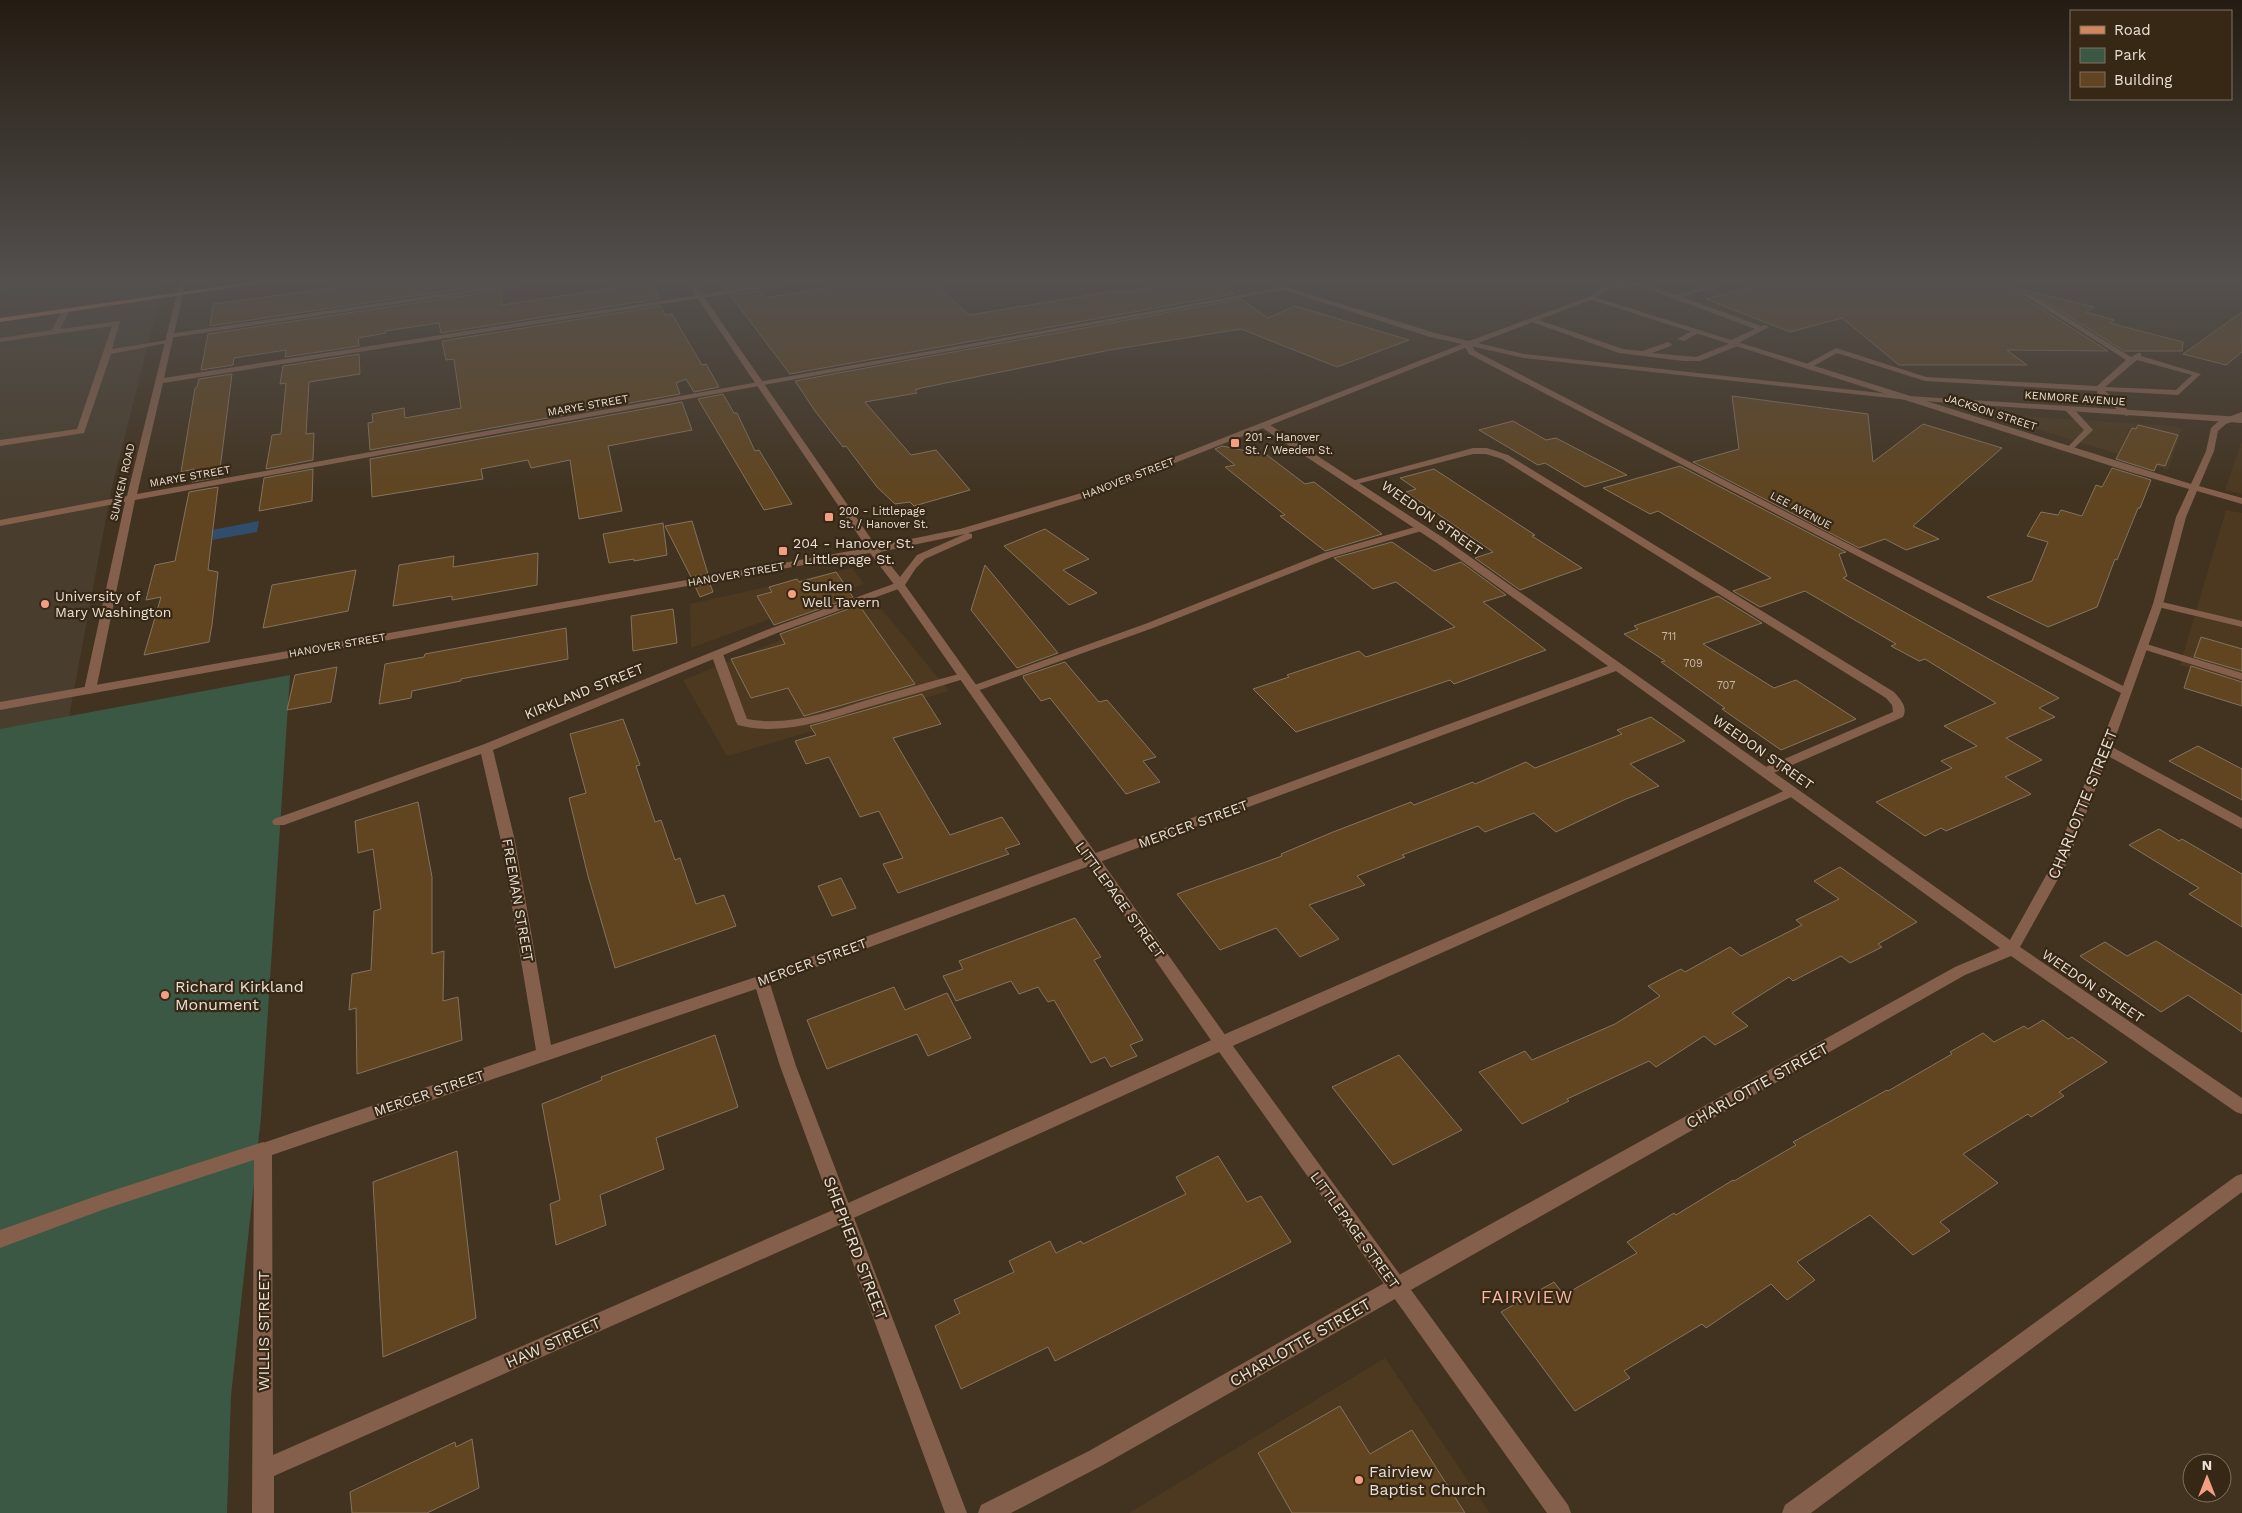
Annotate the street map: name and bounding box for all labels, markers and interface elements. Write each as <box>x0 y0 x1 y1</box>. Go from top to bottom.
legend <box>2070 10 2232 100</box>
text: Road <box>2114 21 2151 39</box>
text: Park <box>2114 46 2147 64</box>
text: Building <box>2114 71 2172 89</box>
street label: KENMORE AVENUE <box>2024 388 2126 409</box>
street label: JACKSON STREET <box>1943 391 2039 434</box>
street label: MARYE STREET <box>547 392 630 419</box>
place label: 201 - Hanover St. / Weeden St. <box>1245 431 1333 457</box>
marker: 201 - Hanover St. / Weeden St. <box>1229 437 1241 449</box>
street label: SUNKEN ROAD <box>107 442 138 522</box>
street label: HANOVER STREET <box>1080 455 1177 502</box>
street label: MARYE STREET <box>149 463 232 490</box>
street label: WEEDON STREET <box>1378 477 1486 559</box>
street label: LEE AVENUE <box>1768 489 1834 532</box>
place label: 200 - Littlepage St. / Hanover St. <box>839 505 928 531</box>
marker: 200 - Littlepage St. / Hanover St. <box>823 511 835 523</box>
place label: 204 - Hanover St. / Littlepage St. <box>793 535 914 567</box>
marker: 204 - Hanover St. / Littlepage St. <box>777 545 789 557</box>
street label: HANOVER STREET <box>687 560 786 589</box>
place label: Sunken Well Tavern <box>802 578 880 610</box>
place label: University of Mary Washington <box>55 588 171 620</box>
marker: Sunken Well Tavern <box>786 588 798 600</box>
marker: University of Mary Washington <box>39 598 51 610</box>
house number: 711 <box>1662 630 1676 643</box>
street label: HANOVER STREET <box>288 631 387 660</box>
house number: 709 <box>1683 657 1703 670</box>
street label: KIRKLAND STREET <box>522 660 646 722</box>
house number: 707 <box>1717 679 1735 692</box>
street label: WEEDON STREET <box>1709 711 1817 793</box>
street label: CHARLOTTE STREET <box>2044 726 2121 882</box>
street label: MERCER STREET <box>1136 797 1250 851</box>
street label: FREEMAN STREET <box>499 837 537 963</box>
street label: LITTLEPAGE STREET <box>1072 839 1168 962</box>
street label: MERCER STREET <box>755 935 869 989</box>
street label: WEEDON STREET <box>2039 946 2147 1026</box>
place label: Richard Kirkland Monument <box>175 977 304 1014</box>
marker: Richard Kirkland Monument <box>159 989 171 1001</box>
street label: CHARLOTTE STREET <box>1683 1038 1832 1133</box>
street label: MERCER STREET <box>372 1066 487 1119</box>
street label: LITTLEPAGE STREET <box>1307 1169 1403 1292</box>
street label: SHEPHERD STREET <box>819 1174 892 1323</box>
street label: WILLIS STREET <box>254 1271 273 1391</box>
district label: FAIRVIEW <box>1481 1286 1573 1307</box>
street label: CHARLOTTE STREET <box>1226 1294 1375 1391</box>
street label: HAW STREET <box>503 1313 604 1372</box>
north arrow <box>2182 1453 2232 1503</box>
text: N <box>2202 1457 2212 1473</box>
place label: Fairview Baptist Church <box>1369 1462 1486 1499</box>
marker: Fairview Baptist Church <box>1353 1474 1365 1486</box>

